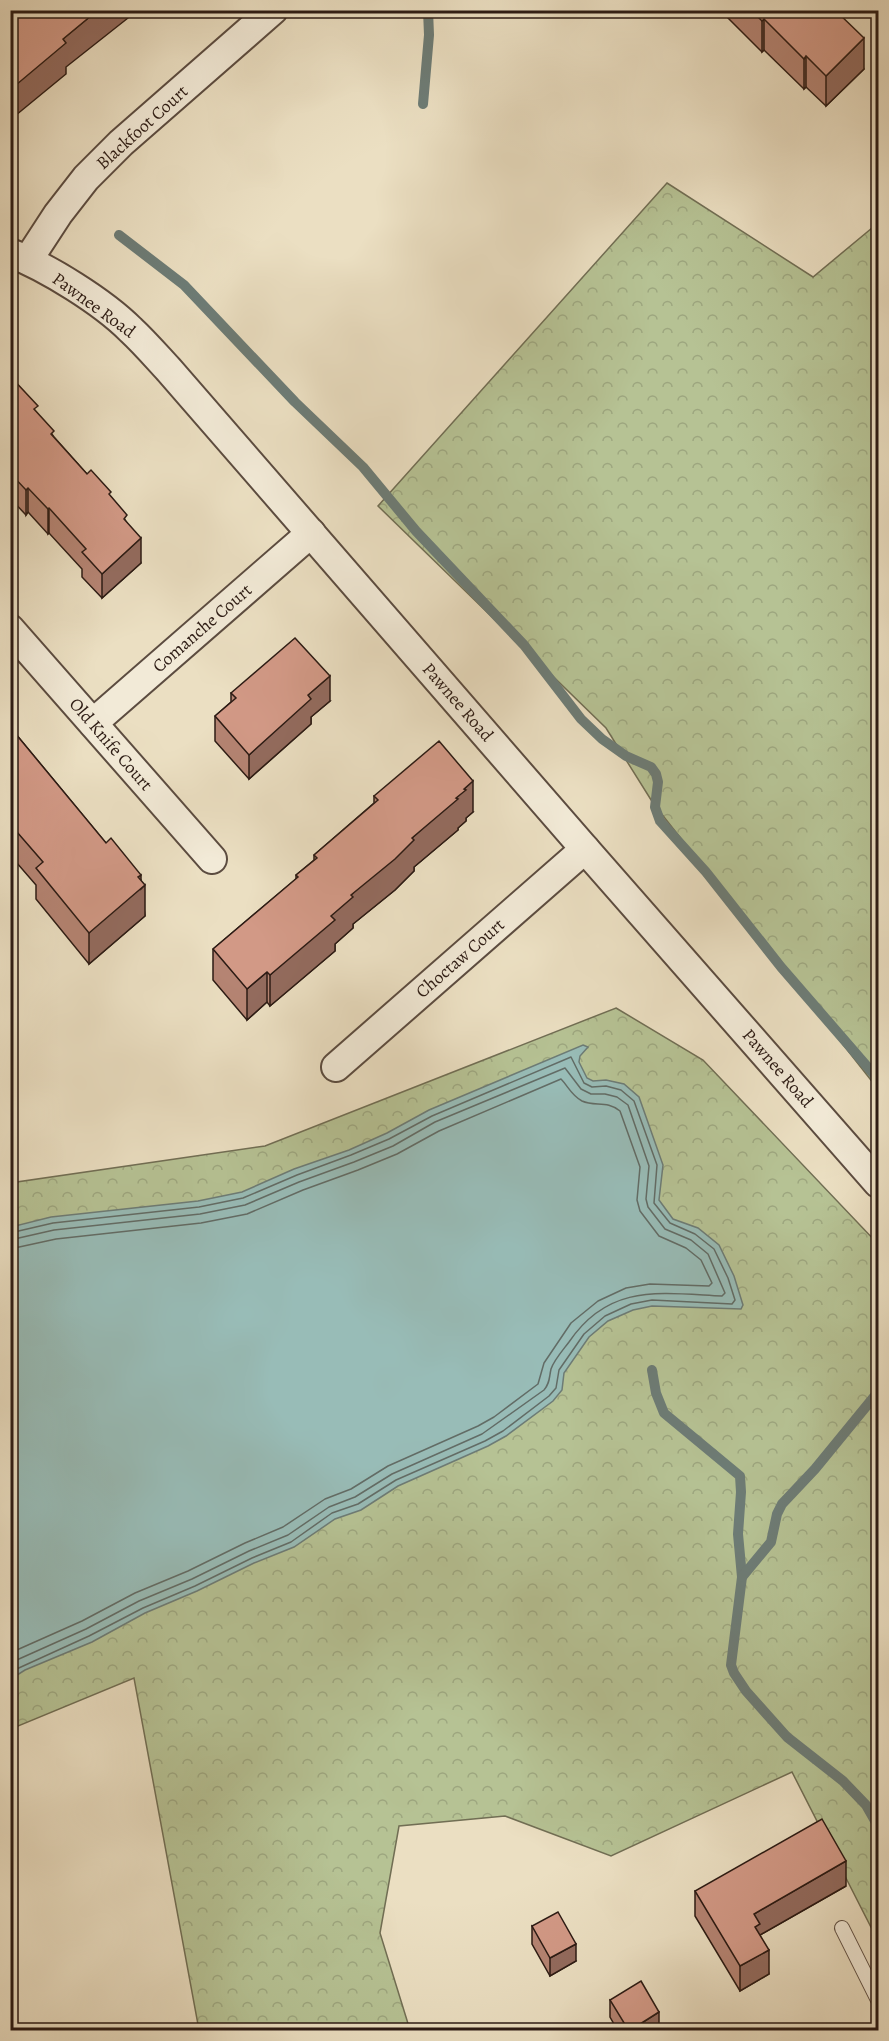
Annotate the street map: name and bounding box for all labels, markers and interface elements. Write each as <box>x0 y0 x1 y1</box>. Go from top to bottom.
street label: Blackfoot Court <box>91 79 193 175</box>
street label: Pawnee Road <box>48 267 141 344</box>
street label: Comanche Court <box>147 578 257 678</box>
street label: Pawnee Road <box>417 657 499 747</box>
street label: Old Knife Court <box>64 692 158 796</box>
street label: Choctaw Court <box>411 913 509 1003</box>
street label: Pawnee Road <box>737 1023 819 1113</box>

